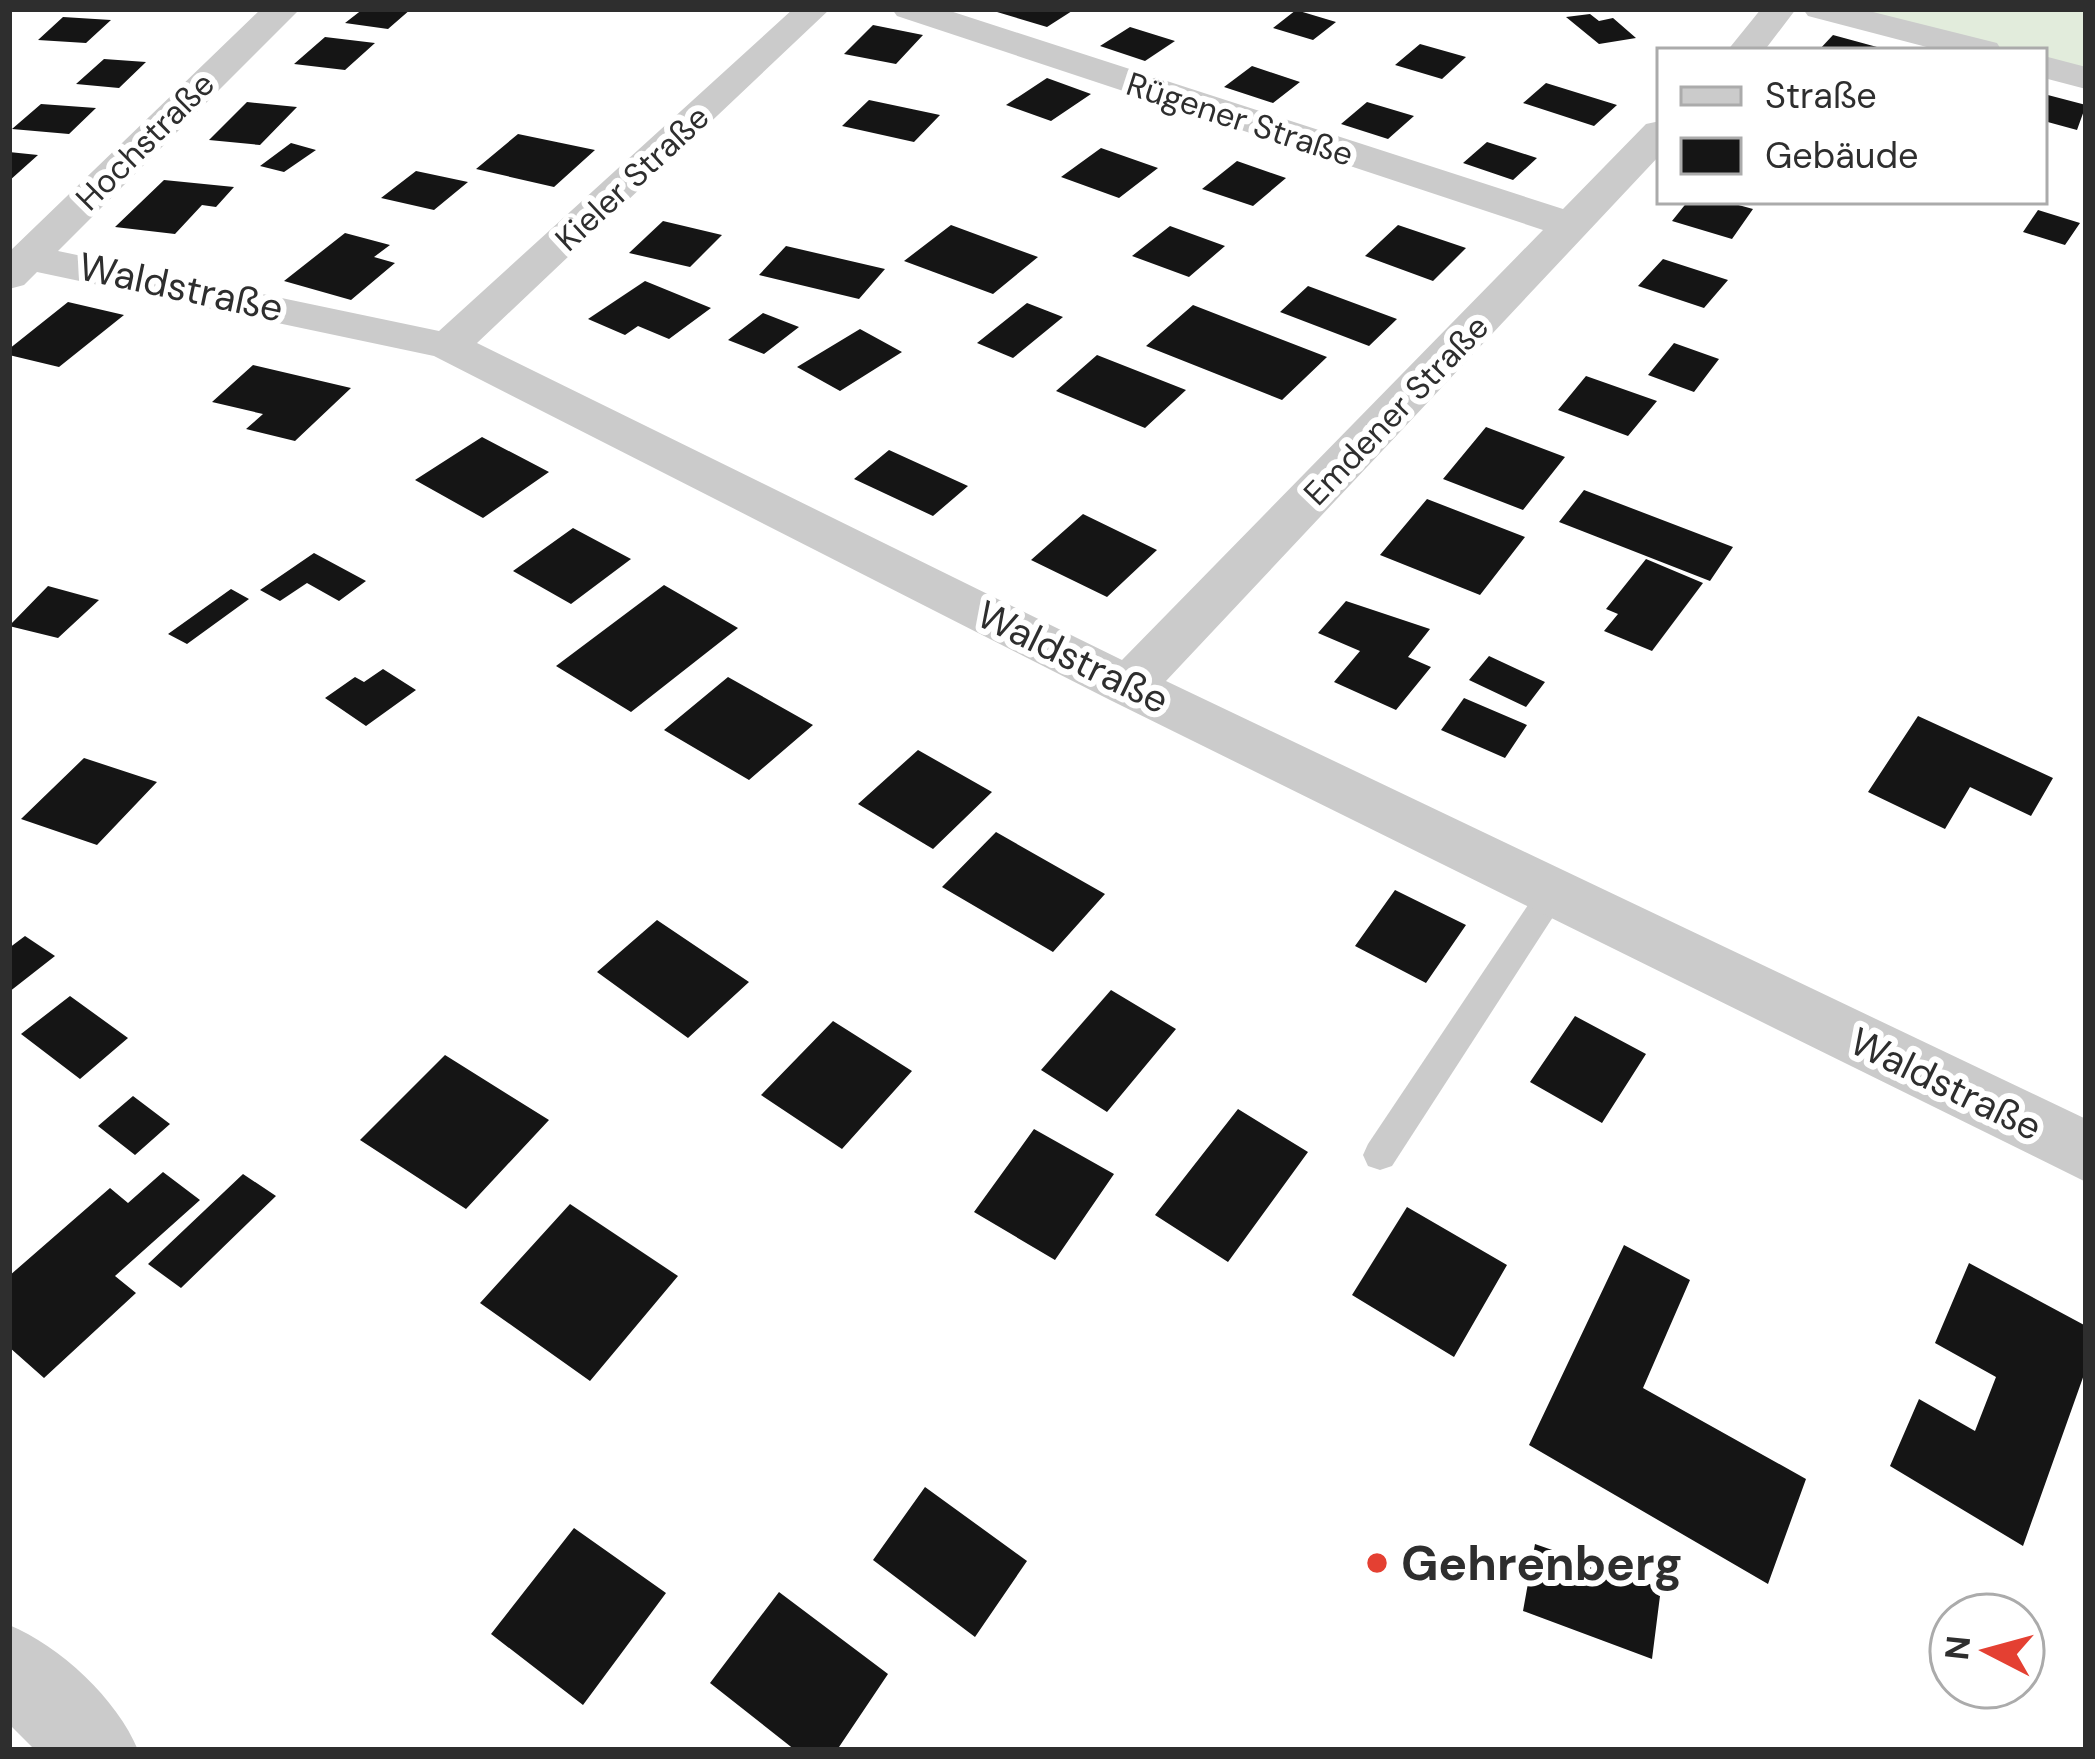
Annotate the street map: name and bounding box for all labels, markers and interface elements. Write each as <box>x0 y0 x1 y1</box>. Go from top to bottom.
legend <box>1657 48 2047 204</box>
street label: Rügener Straße <box>1121 62 1359 176</box>
street label: Hochstraße <box>67 63 223 219</box>
text: Straße <box>1765 72 1877 119</box>
street label: Kieler Straße <box>546 96 718 260</box>
text: Gebäude <box>1765 132 1919 179</box>
street label: Waldstraße <box>74 241 288 333</box>
street label: Emdener Straße <box>1294 306 1498 514</box>
street label: Waldstraße <box>969 589 1177 725</box>
street label: Waldstraße <box>1842 1016 2050 1152</box>
place label: Gehrenberg <box>1401 1532 1683 1595</box>
marker: Gehrenberg <box>1364 1550 1390 1576</box>
north arrow <box>1927 1591 2047 1711</box>
text: N <box>1935 1634 1980 1662</box>

